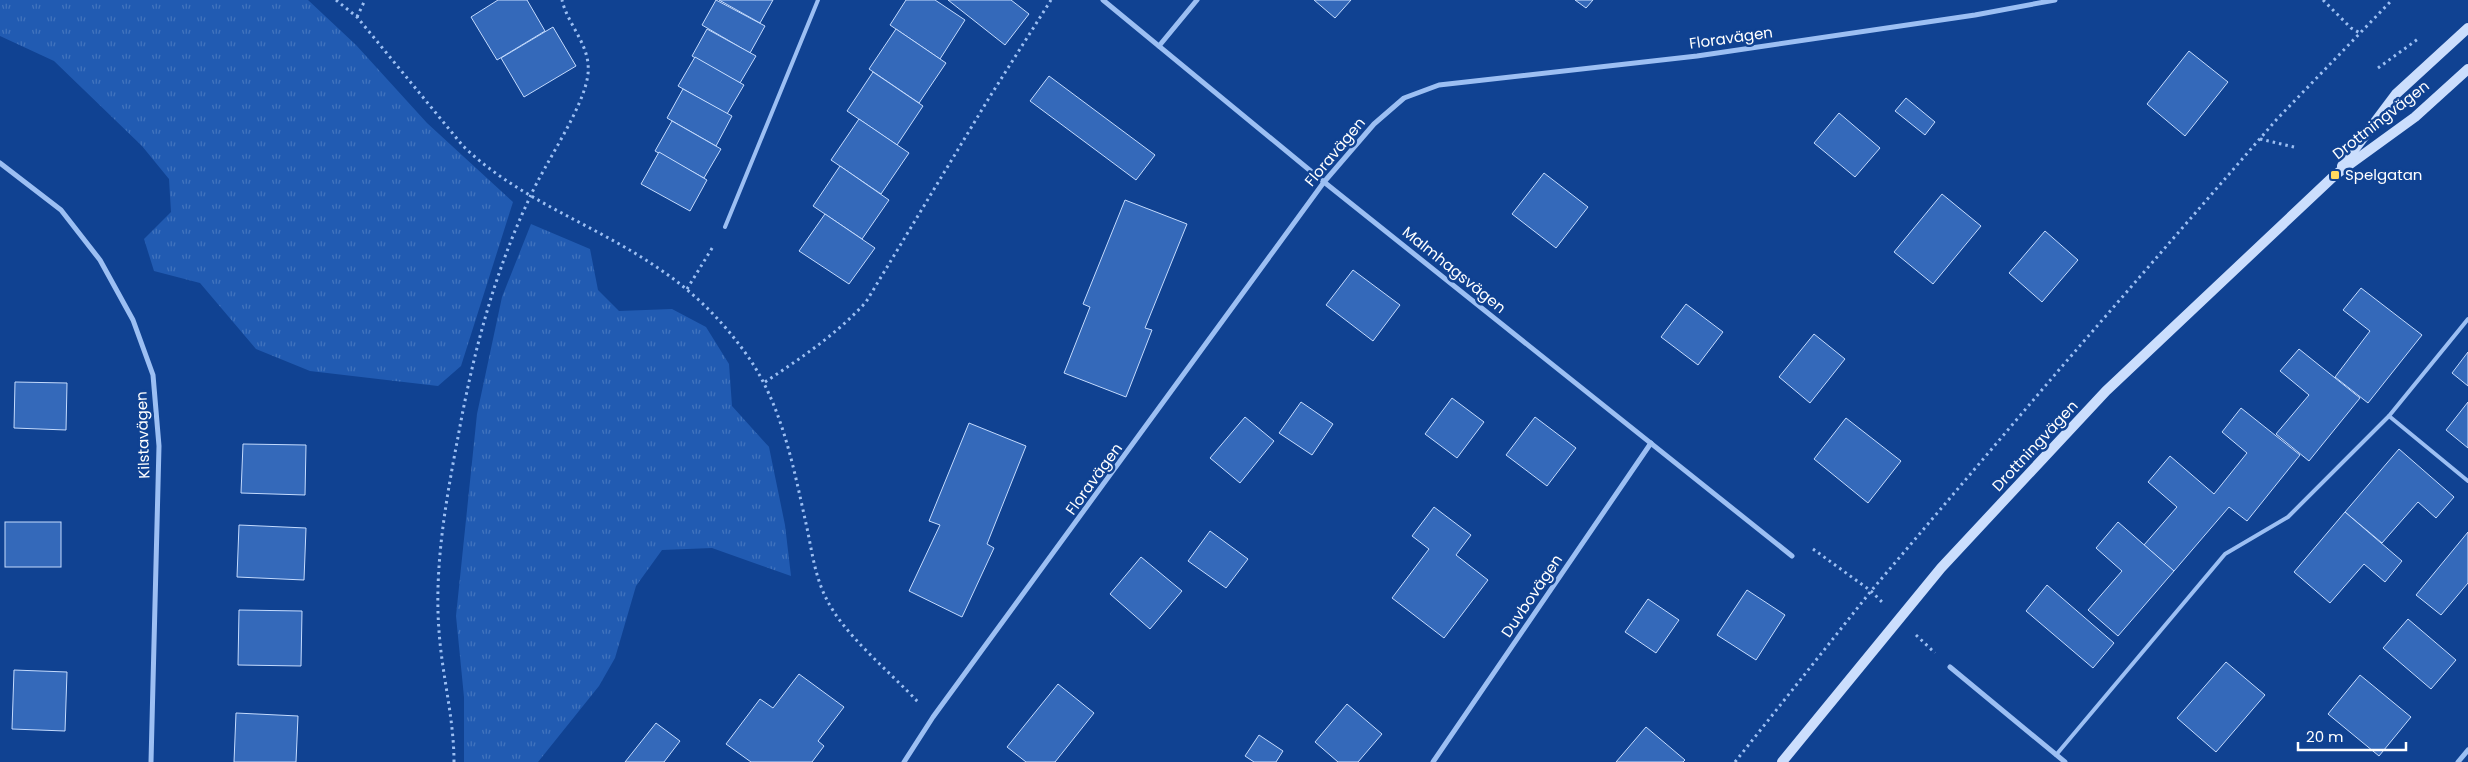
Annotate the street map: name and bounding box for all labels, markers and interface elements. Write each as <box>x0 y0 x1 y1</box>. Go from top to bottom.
street label: Floravägen <box>1688 21 1774 54</box>
street label: Drottningvägen <box>2328 75 2433 164</box>
street label: Floravägen <box>1300 113 1370 191</box>
place label: Spelgatan <box>2345 164 2422 185</box>
marker: Spelgatan <box>2329 169 2341 181</box>
street label: Malmhagsvägen <box>1398 221 1510 318</box>
street label: Kilstavägen <box>130 391 155 479</box>
street label: Drottningvägen <box>1987 396 2082 496</box>
street label: Floravägen <box>1060 438 1127 519</box>
street label: Duvbovägen <box>1496 550 1567 641</box>
scale bar <box>2298 720 2406 752</box>
text: 20 m <box>2306 726 2344 747</box>

